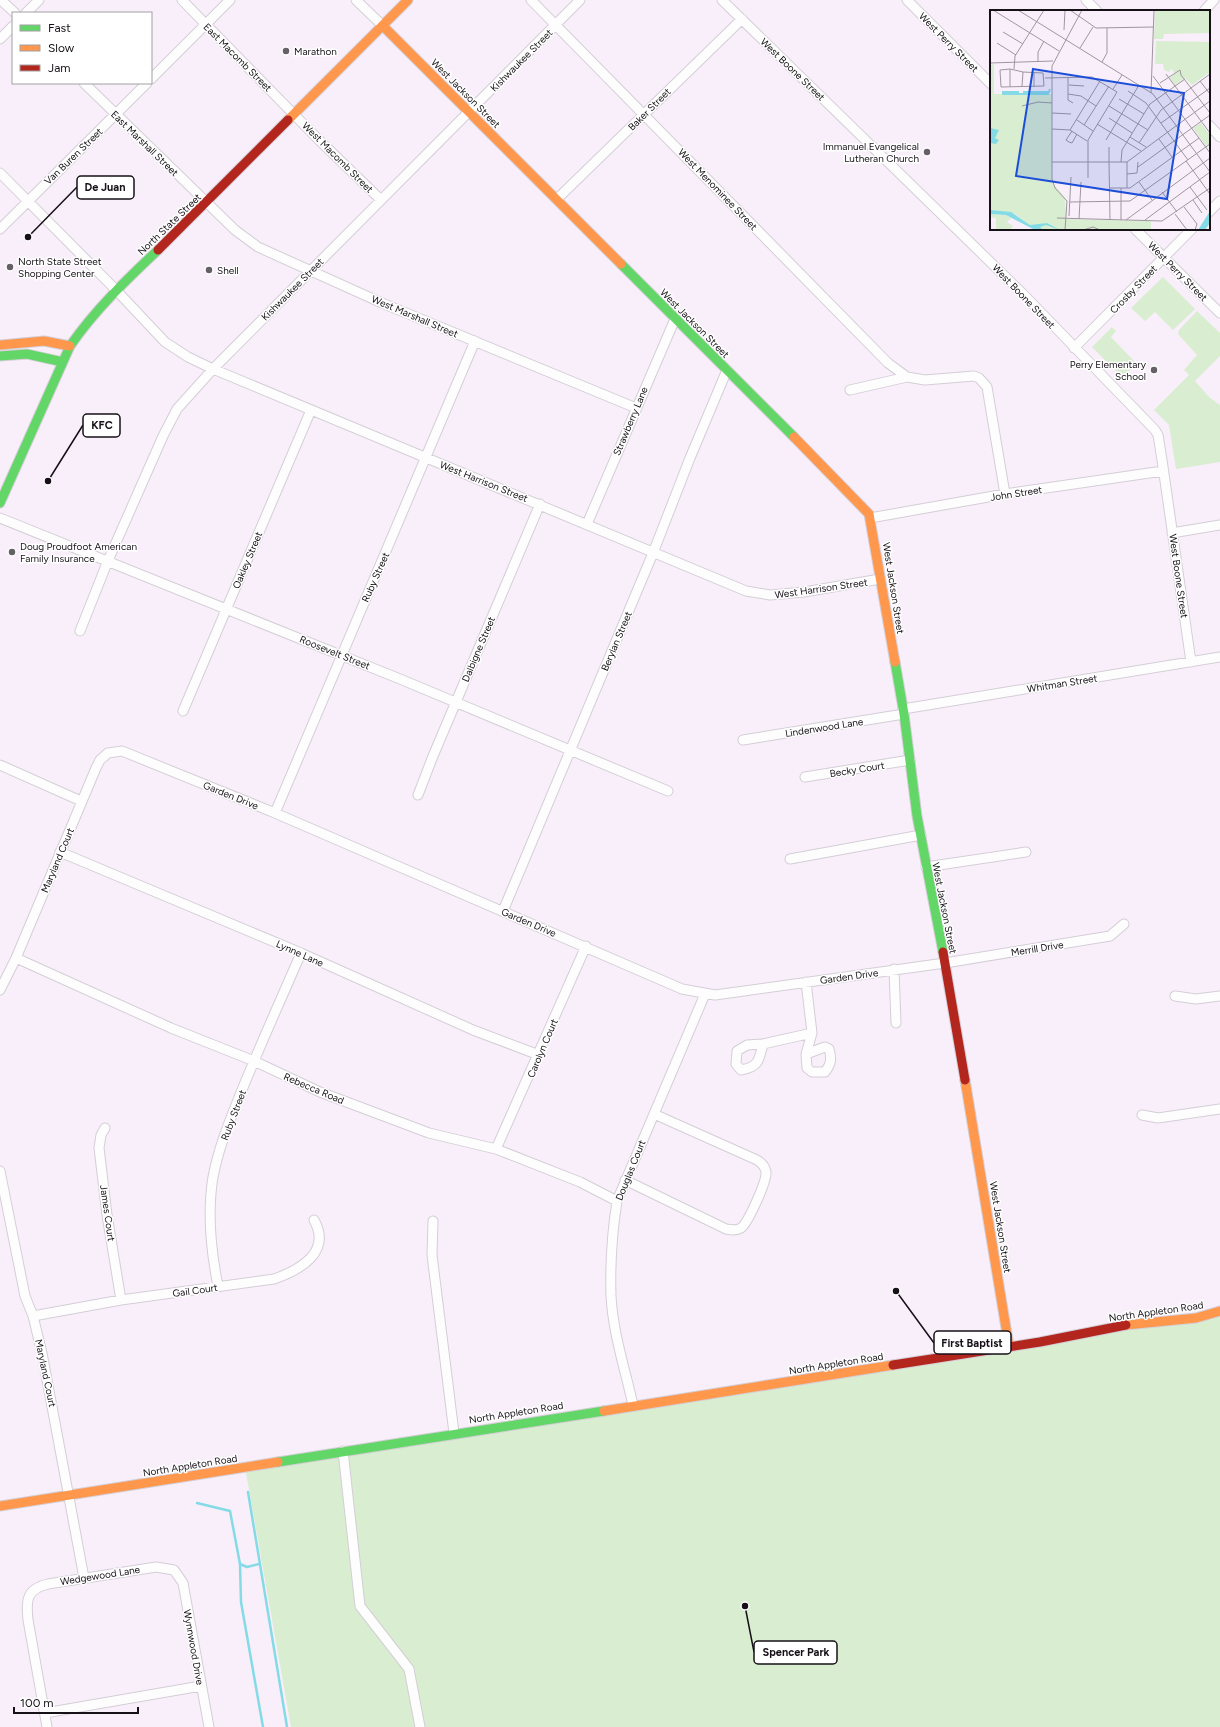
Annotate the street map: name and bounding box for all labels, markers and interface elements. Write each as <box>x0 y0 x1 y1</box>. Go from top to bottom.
street label: West Perry Street <box>916 10 981 75</box>
inset map <box>990 10 1210 230</box>
legend <box>12 12 152 84</box>
street label: East Macomb Street <box>201 20 275 94</box>
text: Fast <box>48 21 71 35</box>
street label: Kishwaukee Street <box>487 26 555 94</box>
street label: West Boone Street <box>758 35 828 104</box>
text: Slow <box>48 41 75 55</box>
place label: Marathon <box>294 45 337 58</box>
marker: Marathon <box>281 46 291 56</box>
street label: West Jackson Street <box>428 56 503 131</box>
text: Jam <box>48 61 71 75</box>
street label: Baker Street <box>625 85 674 133</box>
street label: East Marshall Street <box>108 108 181 179</box>
street label: West Macomb Street <box>299 119 376 196</box>
street label: Van Buren Street <box>41 125 105 188</box>
place label: Immanuel Evangelical Lutheran Church <box>823 140 919 165</box>
street label: West Menominee Street <box>675 146 760 233</box>
marker: Immanuel Evangelical Lutheran Church <box>922 147 932 157</box>
callout: De Juan <box>77 176 134 199</box>
text: De Juan <box>85 181 125 194</box>
street label: North State Street <box>135 191 204 258</box>
street label: West Perry Street <box>1145 239 1210 304</box>
place label: North State Street Shopping Center <box>18 255 102 280</box>
street label: Kishwaukee Street <box>258 255 326 323</box>
street label: West Boone Street <box>990 261 1058 332</box>
marker: North State Street Shopping Center <box>5 262 15 272</box>
street label: Crosby Street <box>1107 262 1160 316</box>
place label: Shell <box>217 264 239 277</box>
marker: Shell <box>204 265 214 275</box>
street label: West Jackson Street <box>657 286 732 361</box>
street label: West Marshall Street <box>370 292 460 341</box>
place label: Perry Elementary School <box>1070 358 1147 383</box>
marker: Perry Elementary School <box>1149 365 1159 375</box>
street label: Strawberry Lane <box>610 384 651 457</box>
callout: KFC <box>83 414 120 437</box>
text: KFC <box>91 419 113 432</box>
street label: West Harrison Street <box>438 458 530 505</box>
street label: John Street <box>989 483 1043 504</box>
street label: Oakley Street <box>230 529 265 591</box>
street label: West Boone Street <box>1166 533 1191 619</box>
place label: Doug Proudfoot American Family Insurance <box>20 540 137 565</box>
street label: West Jackson Street <box>880 541 907 635</box>
marker: Doug Proudfoot American Family Insurance <box>7 547 17 557</box>
street label: Ruby Street <box>359 550 392 604</box>
street label: West Harrison Street <box>774 576 869 601</box>
street label: Berylan Street <box>598 609 635 673</box>
street label: Dalbigne Street <box>459 614 498 684</box>
street label: Roosevelt Street <box>298 632 372 673</box>
street label: Whitman Street <box>1026 671 1098 695</box>
street label: Lindenwood Lane <box>784 715 865 740</box>
street label: Becky Court <box>829 759 886 780</box>
street label: Garden Drive <box>201 778 261 813</box>
street label: Maryland Court <box>38 826 77 895</box>
street label: West Jackson Street <box>929 861 960 955</box>
street label: Garden Drive <box>499 905 559 940</box>
street label: Lynne Lane <box>274 937 326 970</box>
street label: Merrill Drive <box>1010 938 1065 959</box>
street label: Garden Drive <box>819 966 880 987</box>
street label: Carolyn Court <box>524 1017 561 1080</box>
street label: Rebecca Road <box>282 1070 346 1107</box>
street label: Ruby Street <box>218 1088 249 1142</box>
street label: Douglas Court <box>612 1138 649 1202</box>
street label: West Jackson Street <box>987 1180 1014 1274</box>
street label: James Court <box>97 1184 118 1242</box>
street label: Gail Court <box>172 1281 219 1300</box>
street label: North Appleton Road <box>1108 1298 1204 1325</box>
callout: First Baptist <box>934 1331 1011 1354</box>
text: First Baptist <box>941 1337 1003 1350</box>
street label: Maryland Court <box>32 1338 59 1408</box>
street label: North Appleton Road <box>788 1350 884 1377</box>
street label: North Appleton Road <box>468 1399 564 1426</box>
street label: North Appleton Road <box>142 1452 238 1479</box>
street label: Wedgewood Lane <box>59 1563 141 1588</box>
street label: Wynnwood Drive <box>180 1608 207 1687</box>
callout: Spencer Park <box>754 1641 837 1664</box>
text: Spencer Park <box>763 1646 830 1659</box>
scale bar <box>14 1689 138 1715</box>
text: 100 m <box>20 1696 54 1710</box>

